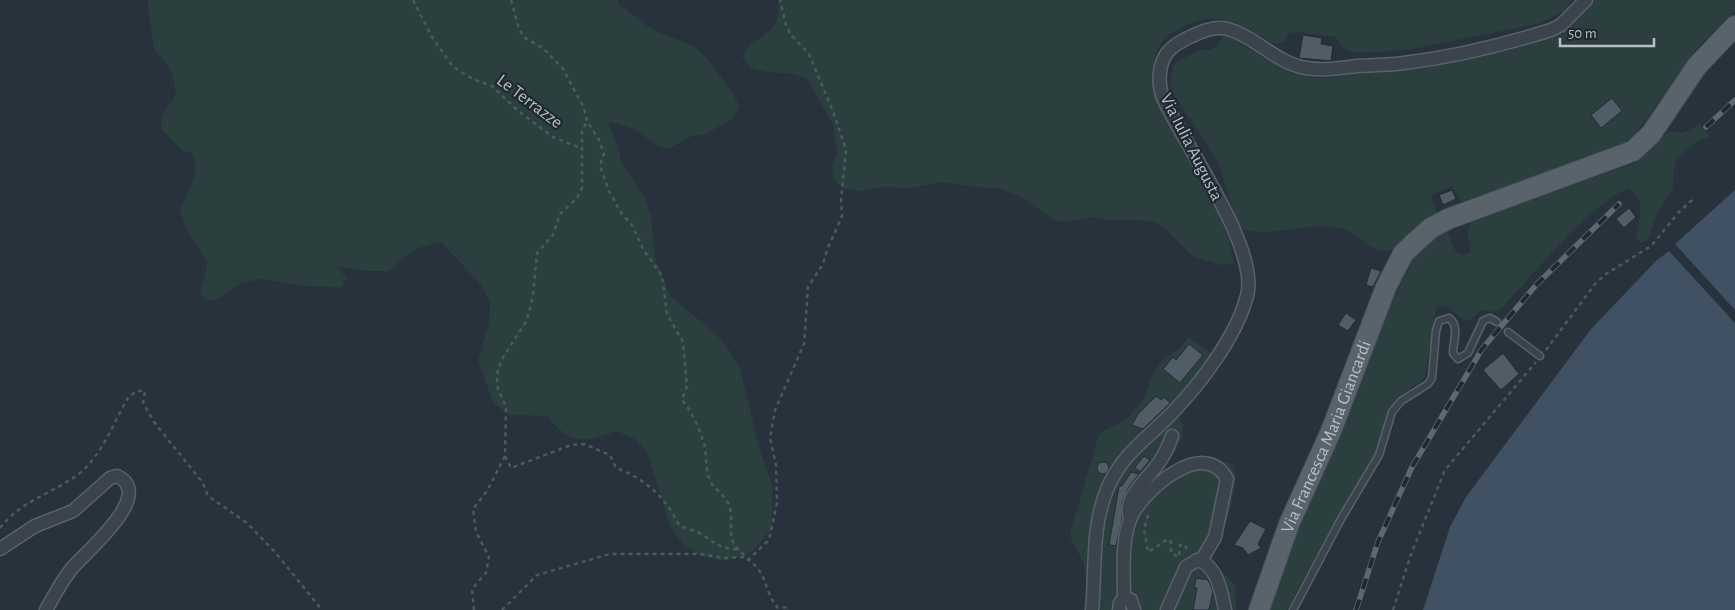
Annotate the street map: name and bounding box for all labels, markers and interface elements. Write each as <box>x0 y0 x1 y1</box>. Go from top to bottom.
scale bar <box>1560 15 1654 47</box>
text: 50 m <box>1568 26 1597 41</box>
street label: Le Terrazze <box>493 71 566 132</box>
street label: Via Iulia Augusta <box>1156 91 1226 204</box>
street label: Via Francesca Maria Giancardi <box>1279 338 1375 535</box>

